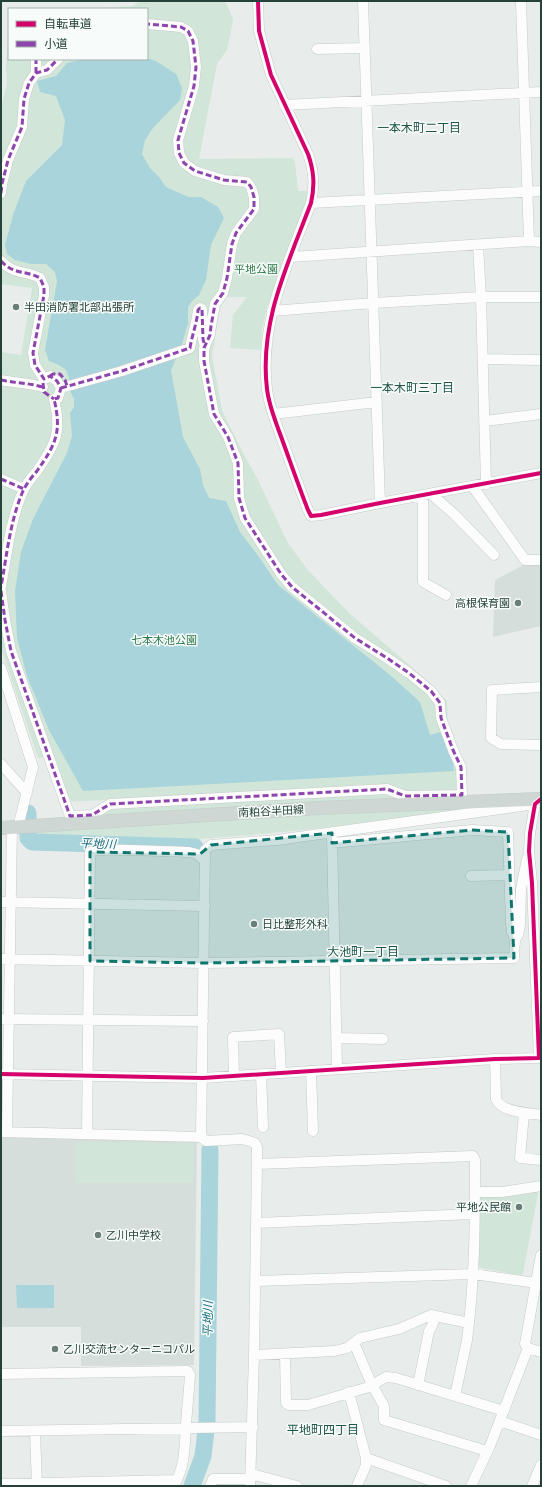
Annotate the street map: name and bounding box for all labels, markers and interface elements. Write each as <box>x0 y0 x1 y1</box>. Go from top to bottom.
legend <box>8 8 148 60</box>
text: 自転車道 <box>44 14 92 33</box>
text: 小道 <box>44 34 68 53</box>
district label: 一本木町二丁目 <box>377 118 461 137</box>
park label: 平地公園 <box>234 261 278 277</box>
place label: 半田消防署北部出張所 <box>24 299 135 315</box>
marker: 半田消防署北部出張所 <box>11 302 21 312</box>
district label: 一本木町三丁目 <box>370 378 454 397</box>
place label: 高根保育園 <box>455 595 510 611</box>
marker: 高根保育園 <box>513 598 523 608</box>
park label: 七本木池公園 <box>131 632 197 648</box>
street label: 南粕谷半田線 <box>238 801 304 821</box>
water label: 平地川 <box>80 833 118 854</box>
place label: 日比整形外科 <box>262 916 328 932</box>
marker: 日比整形外科 <box>249 919 259 929</box>
district label: 大池町一丁目 <box>327 942 399 961</box>
place label: 平地公民館 <box>456 1199 511 1215</box>
marker: 平地公民館 <box>514 1202 524 1212</box>
place label: 乙川中学校 <box>106 1227 161 1243</box>
marker: 乙川中学校 <box>93 1230 103 1240</box>
water label: 平地川 <box>198 1299 217 1337</box>
place label: 乙川交流センターニコパル <box>63 1341 195 1357</box>
marker: 乙川交流センターニコパル <box>50 1344 60 1354</box>
district label: 平地町四丁目 <box>287 1420 359 1439</box>

